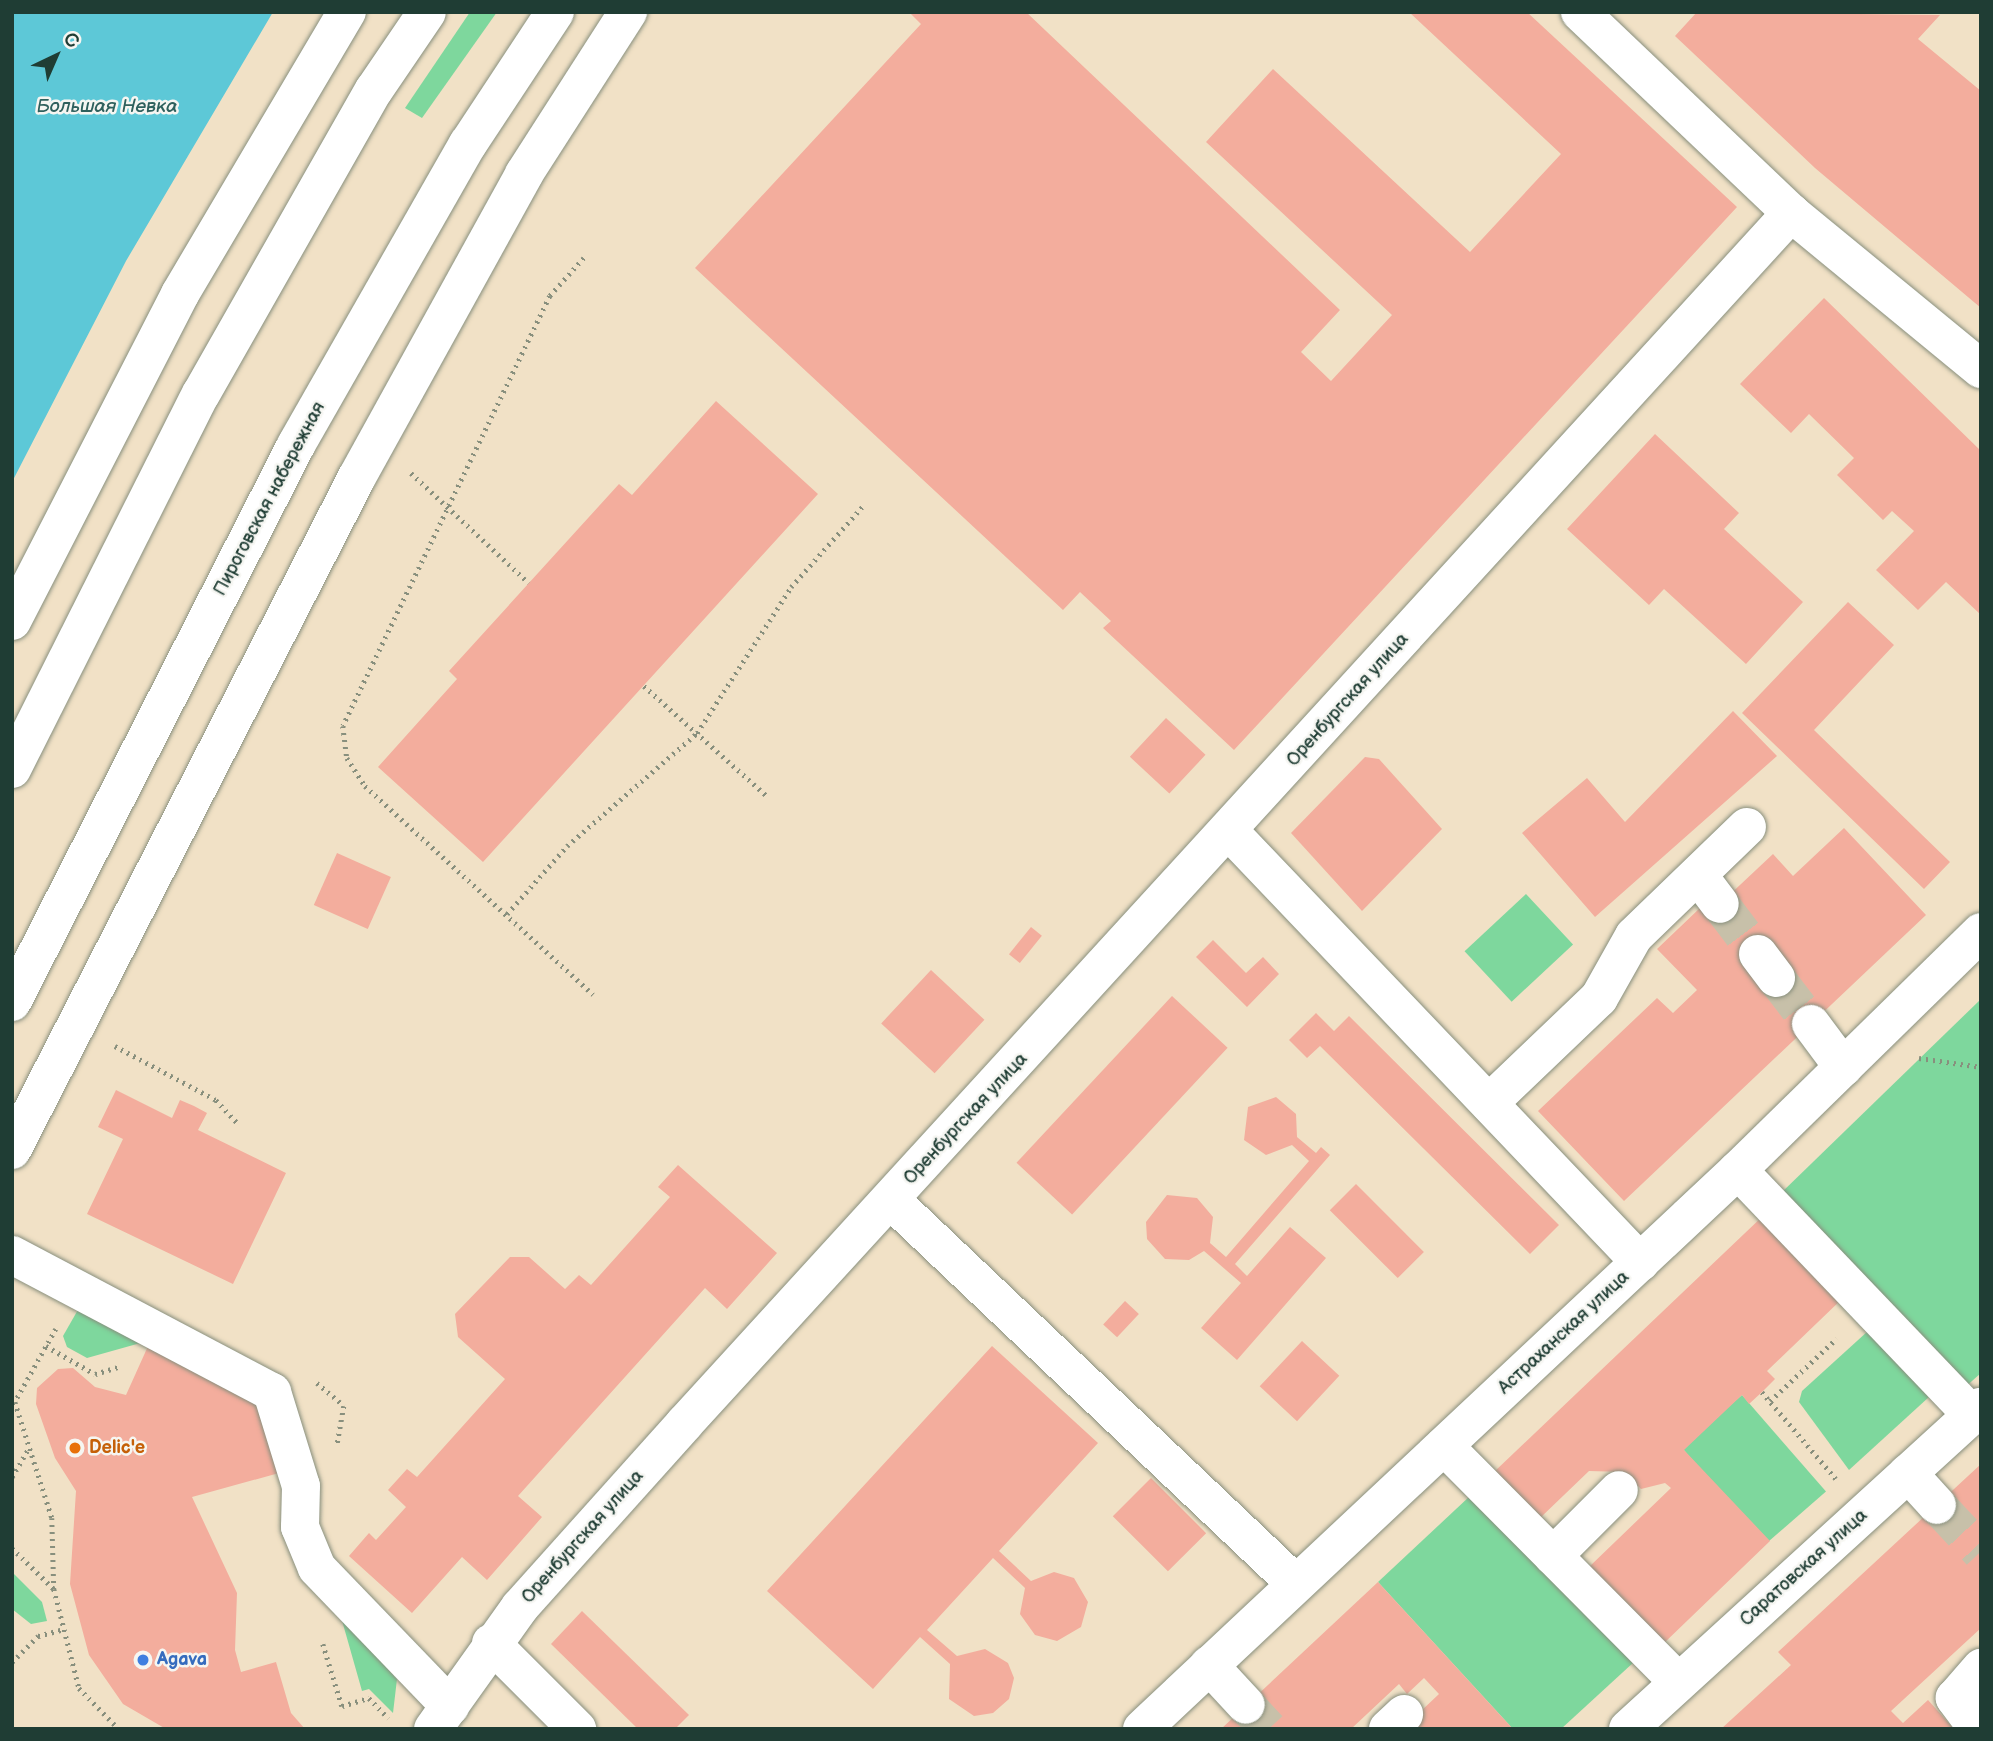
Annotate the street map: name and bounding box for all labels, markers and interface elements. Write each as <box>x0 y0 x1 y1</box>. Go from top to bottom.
north arrow <box>21 21 91 91</box>
text: С <box>58 28 84 53</box>
water label: Большая Невка <box>37 96 177 118</box>
street label: Пироговская набережная <box>210 398 330 600</box>
street label: Оренбургская улица <box>1283 629 1413 771</box>
street label: Оренбургская улица <box>900 1049 1032 1189</box>
street label: Астраханская улица <box>1494 1267 1634 1399</box>
place label: Delic'e <box>89 1437 145 1459</box>
marker: Delic'e <box>67 1440 83 1456</box>
street label: Оренбургская улица <box>518 1466 648 1608</box>
street label: Саратовская улица <box>1736 1505 1872 1631</box>
place label: Agava <box>157 1649 207 1671</box>
marker: Agava <box>135 1652 151 1668</box>

